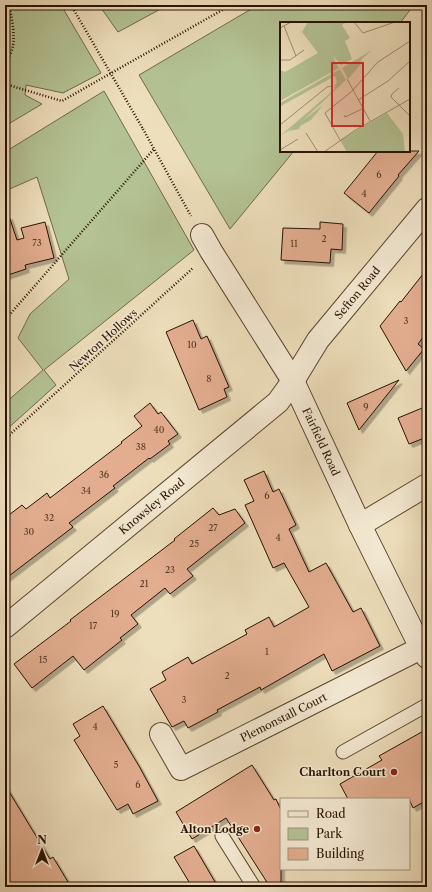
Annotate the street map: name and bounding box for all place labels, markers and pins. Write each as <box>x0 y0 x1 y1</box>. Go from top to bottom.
place label: Charlton Court <box>299 765 387 779</box>
marker: Charlton Court <box>389 767 399 777</box>
place label: Alton Lodge <box>179 822 249 836</box>
marker: Alton Lodge <box>252 824 262 834</box>

